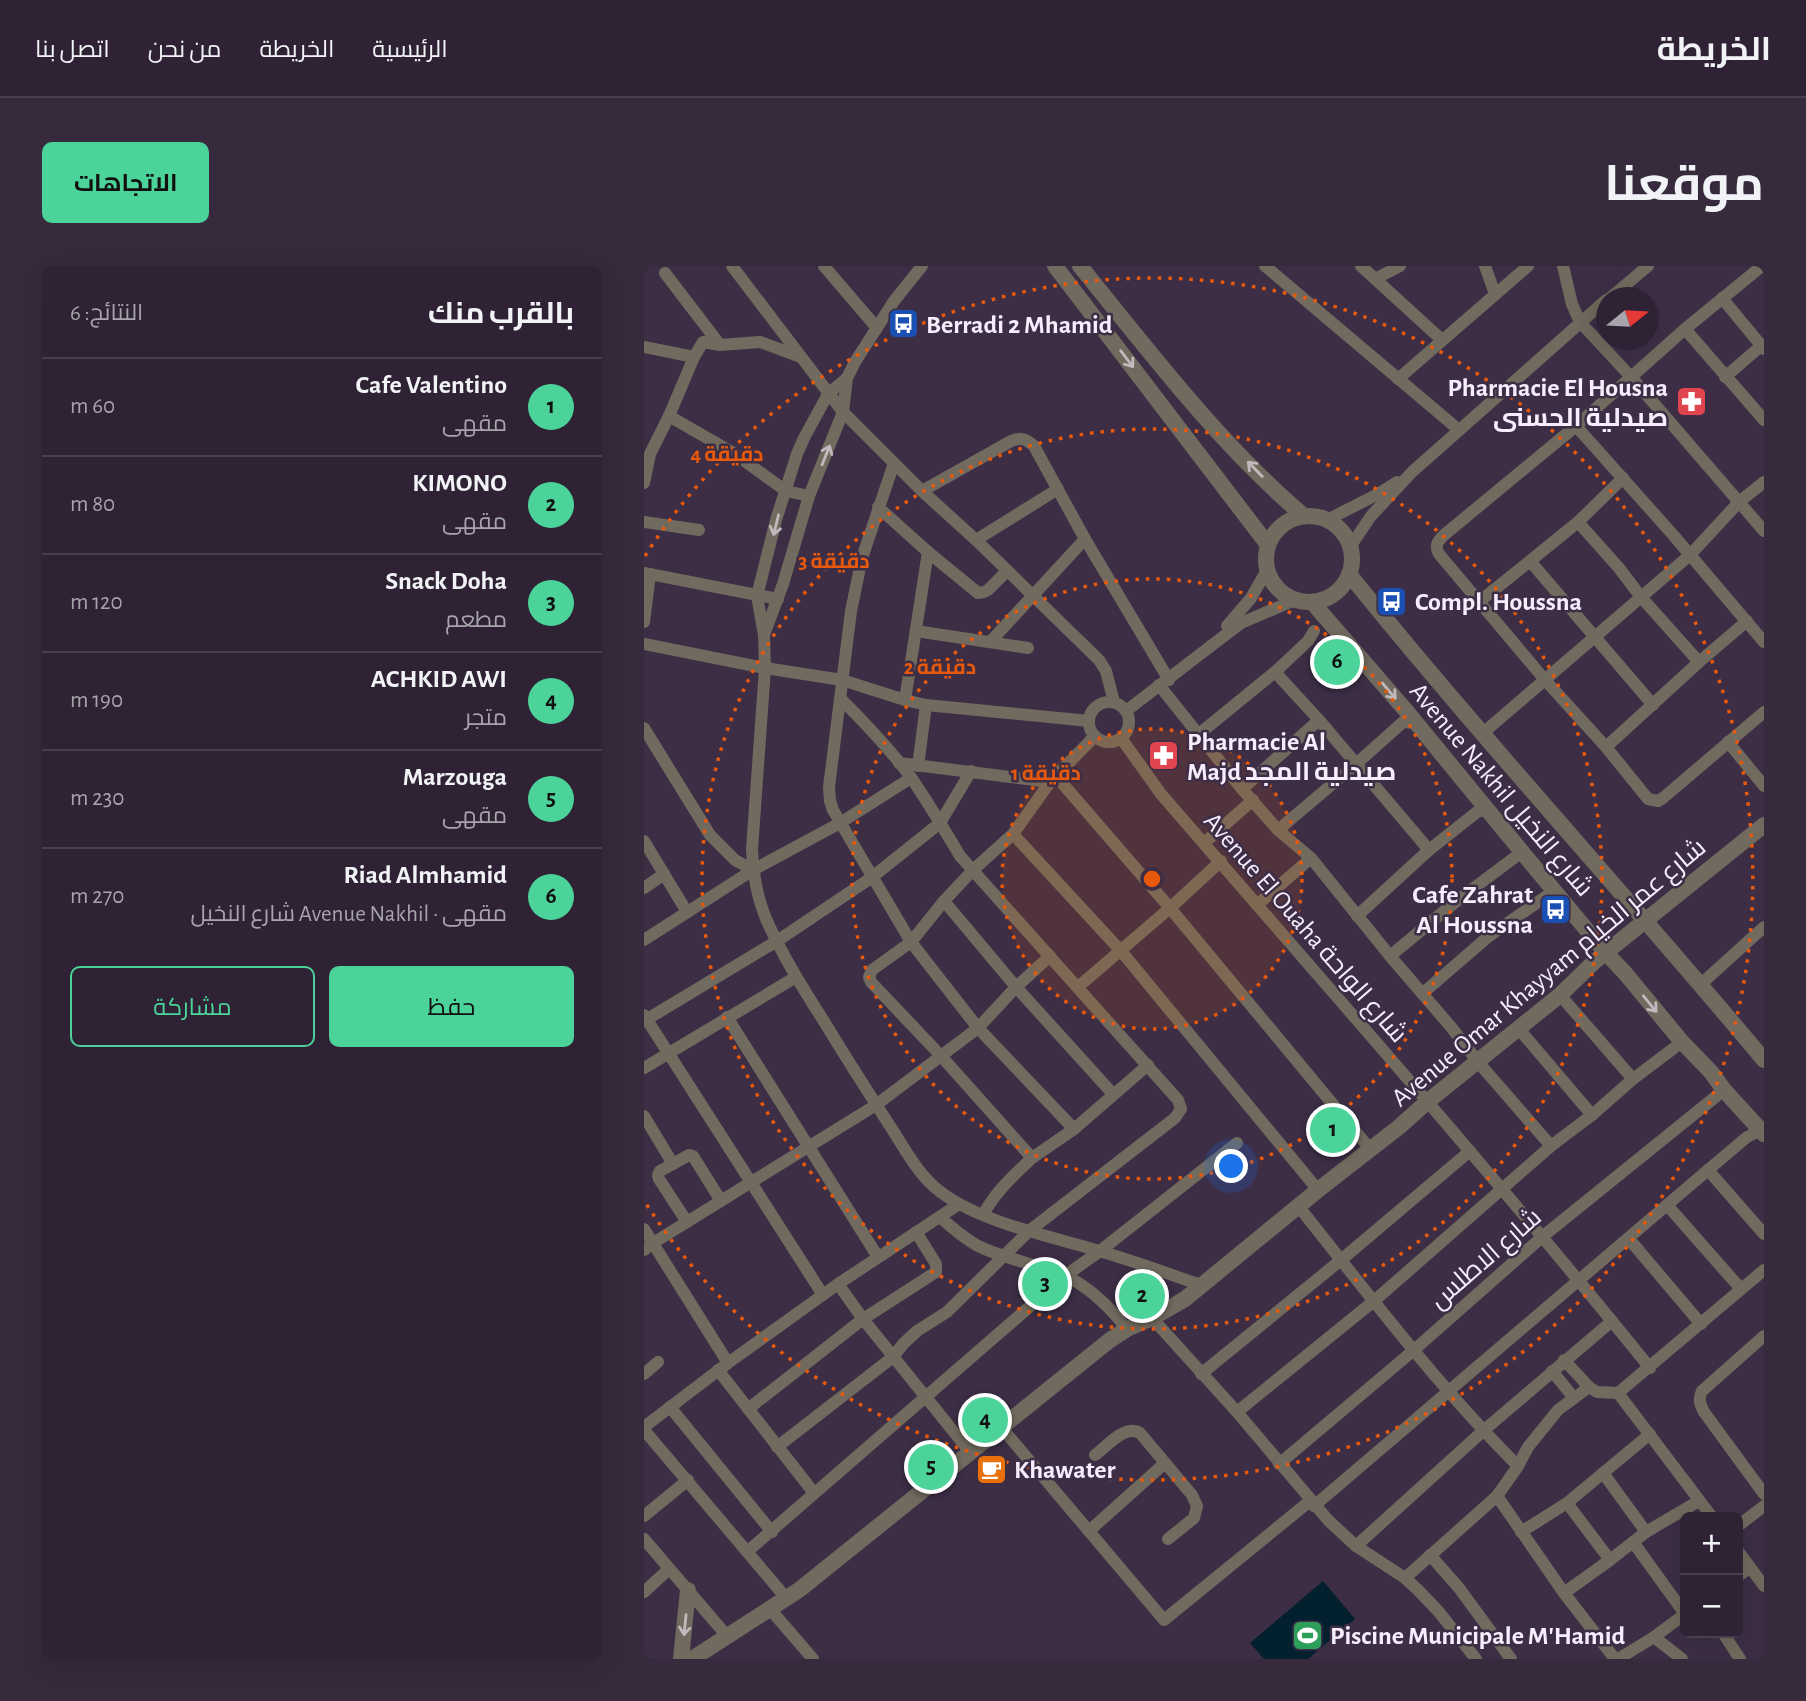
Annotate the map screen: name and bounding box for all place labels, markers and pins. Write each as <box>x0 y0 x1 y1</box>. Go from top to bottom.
bus stop icon: Berradi 2 Mhamid <box>886 307 920 341</box>
place label: Berradi 2 Mhamid <box>926 312 1113 338</box>
place label: Pharmacie El Housna صيدلية الحسنى <box>1447 375 1668 433</box>
pharmacy icon: Pharmacie El Housna صيدلية الحسنى <box>1674 385 1708 419</box>
bus stop icon: Compl. Houssna <box>1375 584 1409 618</box>
place label: Compl. Houssna <box>1415 589 1582 615</box>
pin: 6 <box>1314 636 1360 688</box>
place label: Pharmacie Al Majd صيدلية المجد <box>1187 729 1396 786</box>
pharmacy icon: Pharmacie Al Majd صيدلية المجد <box>1147 739 1181 773</box>
centre of rings <box>1140 867 1164 891</box>
place label: Cafe Zahrat Al Houssna <box>1412 882 1533 938</box>
bus stop icon: Cafe Zahrat Al Houssna <box>1539 892 1573 926</box>
pin: 1 <box>1310 1104 1356 1156</box>
pin: 3 <box>1022 1258 1068 1310</box>
pin: 2 <box>1119 1270 1165 1322</box>
pin: 4 <box>962 1394 1008 1446</box>
pin: 5 <box>908 1441 954 1493</box>
cafe icon: Khawater <box>974 1452 1008 1486</box>
place label: Khawater <box>1014 1457 1116 1483</box>
sports icon: Piscine Municipale M'Hamid <box>1290 1618 1324 1652</box>
place label: Piscine Municipale M'Hamid <box>1330 1623 1626 1649</box>

